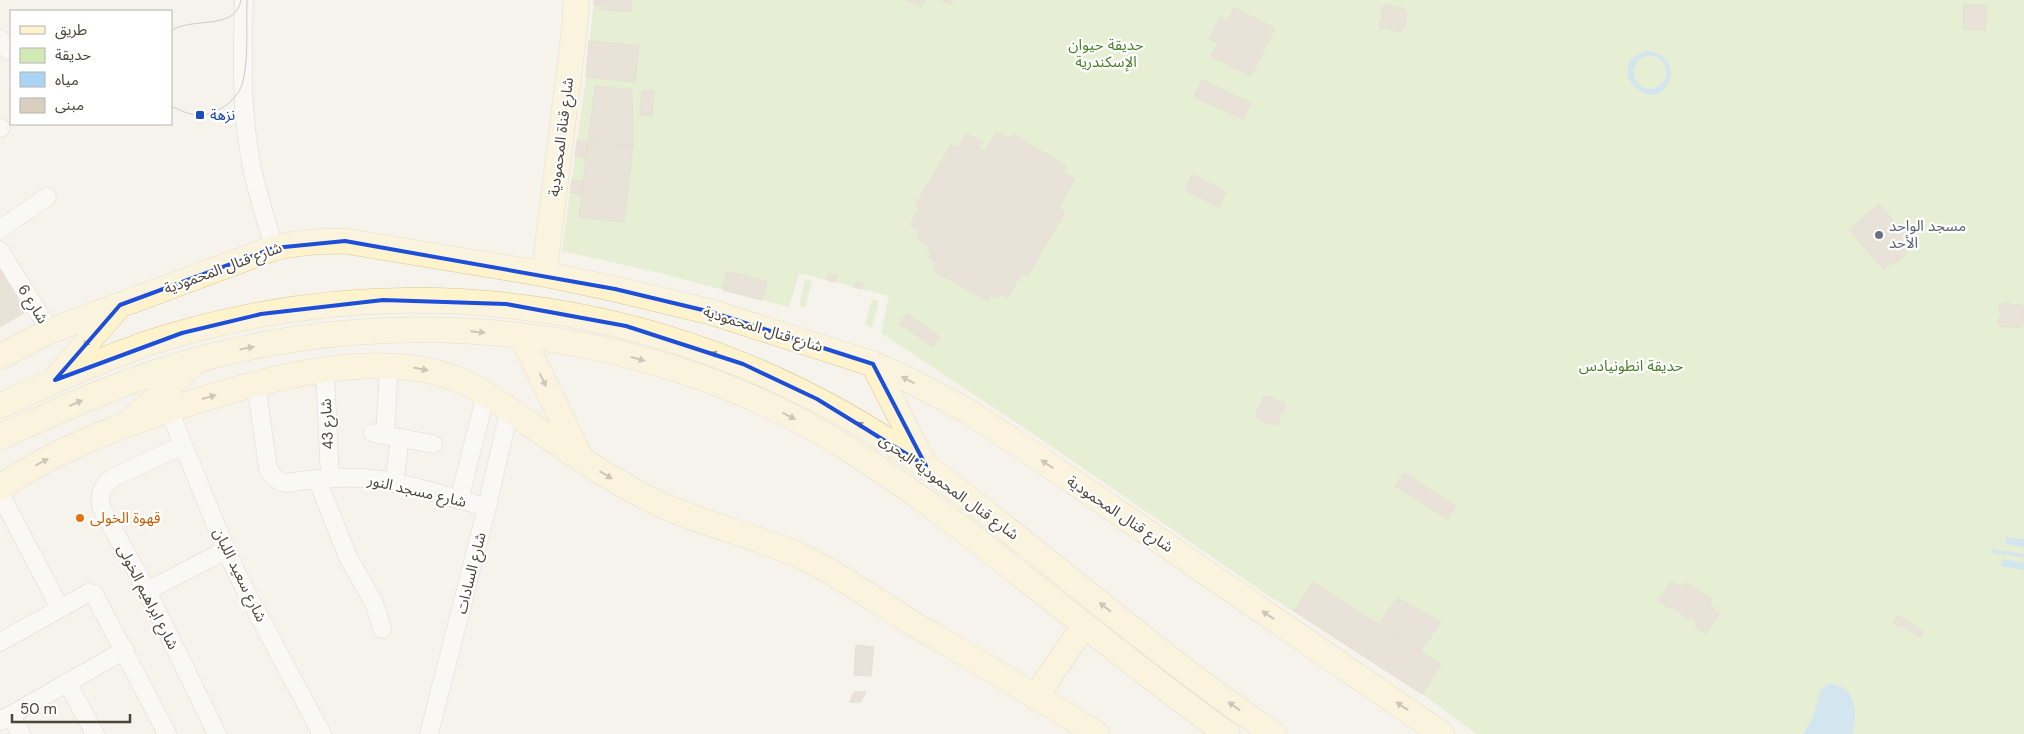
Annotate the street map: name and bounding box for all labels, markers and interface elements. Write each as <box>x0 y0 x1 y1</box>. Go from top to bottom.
legend <box>10 10 172 125</box>
text: طريق <box>55 20 87 40</box>
park label: حديقة حيوان الإسكندرية <box>1068 35 1144 72</box>
text: حديقة <box>55 45 91 65</box>
text: مياه <box>55 70 79 90</box>
street label: شارع قناة المحمودية <box>544 76 580 198</box>
text: مبنى <box>55 95 84 115</box>
place label: نزهة <box>210 105 235 125</box>
marker: نزهة <box>194 109 206 121</box>
place label: مسجد الواحد الأحد <box>1889 216 1966 253</box>
marker: مسجد الواحد الأحد <box>1873 229 1885 241</box>
street label: شارع قنال المحمودية <box>161 237 286 301</box>
street label: شارع 6 <box>12 281 53 329</box>
street label: شارع قنال المحمودية <box>700 301 826 359</box>
one-way arrow <box>470 328 486 336</box>
one-way arrow <box>83 335 94 348</box>
one-way arrow <box>239 344 254 352</box>
one-way arrow <box>710 351 725 358</box>
one-way arrow <box>630 355 645 363</box>
park label: حديقة انطونيادس <box>1579 356 1683 376</box>
one-way arrow <box>413 365 428 373</box>
one-way arrow <box>539 373 547 387</box>
one-way arrow <box>901 376 915 384</box>
one-way arrow <box>202 393 217 401</box>
one-way arrow <box>69 398 83 406</box>
street label: شارع 43 <box>316 398 340 450</box>
one-way arrow <box>782 412 797 420</box>
one-way arrow <box>857 421 870 430</box>
street label: شارع قنال المحمودية البحرى <box>874 430 1023 546</box>
one-way arrow <box>35 458 49 466</box>
one-way arrow <box>1040 459 1054 469</box>
street label: شارع مسجد النور <box>364 470 468 514</box>
one-way arrow <box>598 471 613 479</box>
street label: شارع قنال المحمودية <box>1062 471 1177 559</box>
place label: قهوة الخولى <box>90 508 161 528</box>
marker: قهوة الخولى <box>74 512 86 524</box>
street label: شارع سعيد اللبان <box>207 525 271 626</box>
street label: شارع السادات <box>451 530 493 616</box>
street label: شارع ابراهيم الخولى <box>111 541 183 654</box>
one-way arrow <box>1099 601 1112 612</box>
one-way arrow <box>1261 610 1275 620</box>
scale bar <box>12 692 130 724</box>
text: 50 m <box>20 699 57 719</box>
one-way arrow <box>1227 701 1241 711</box>
one-way arrow <box>1395 702 1409 711</box>

